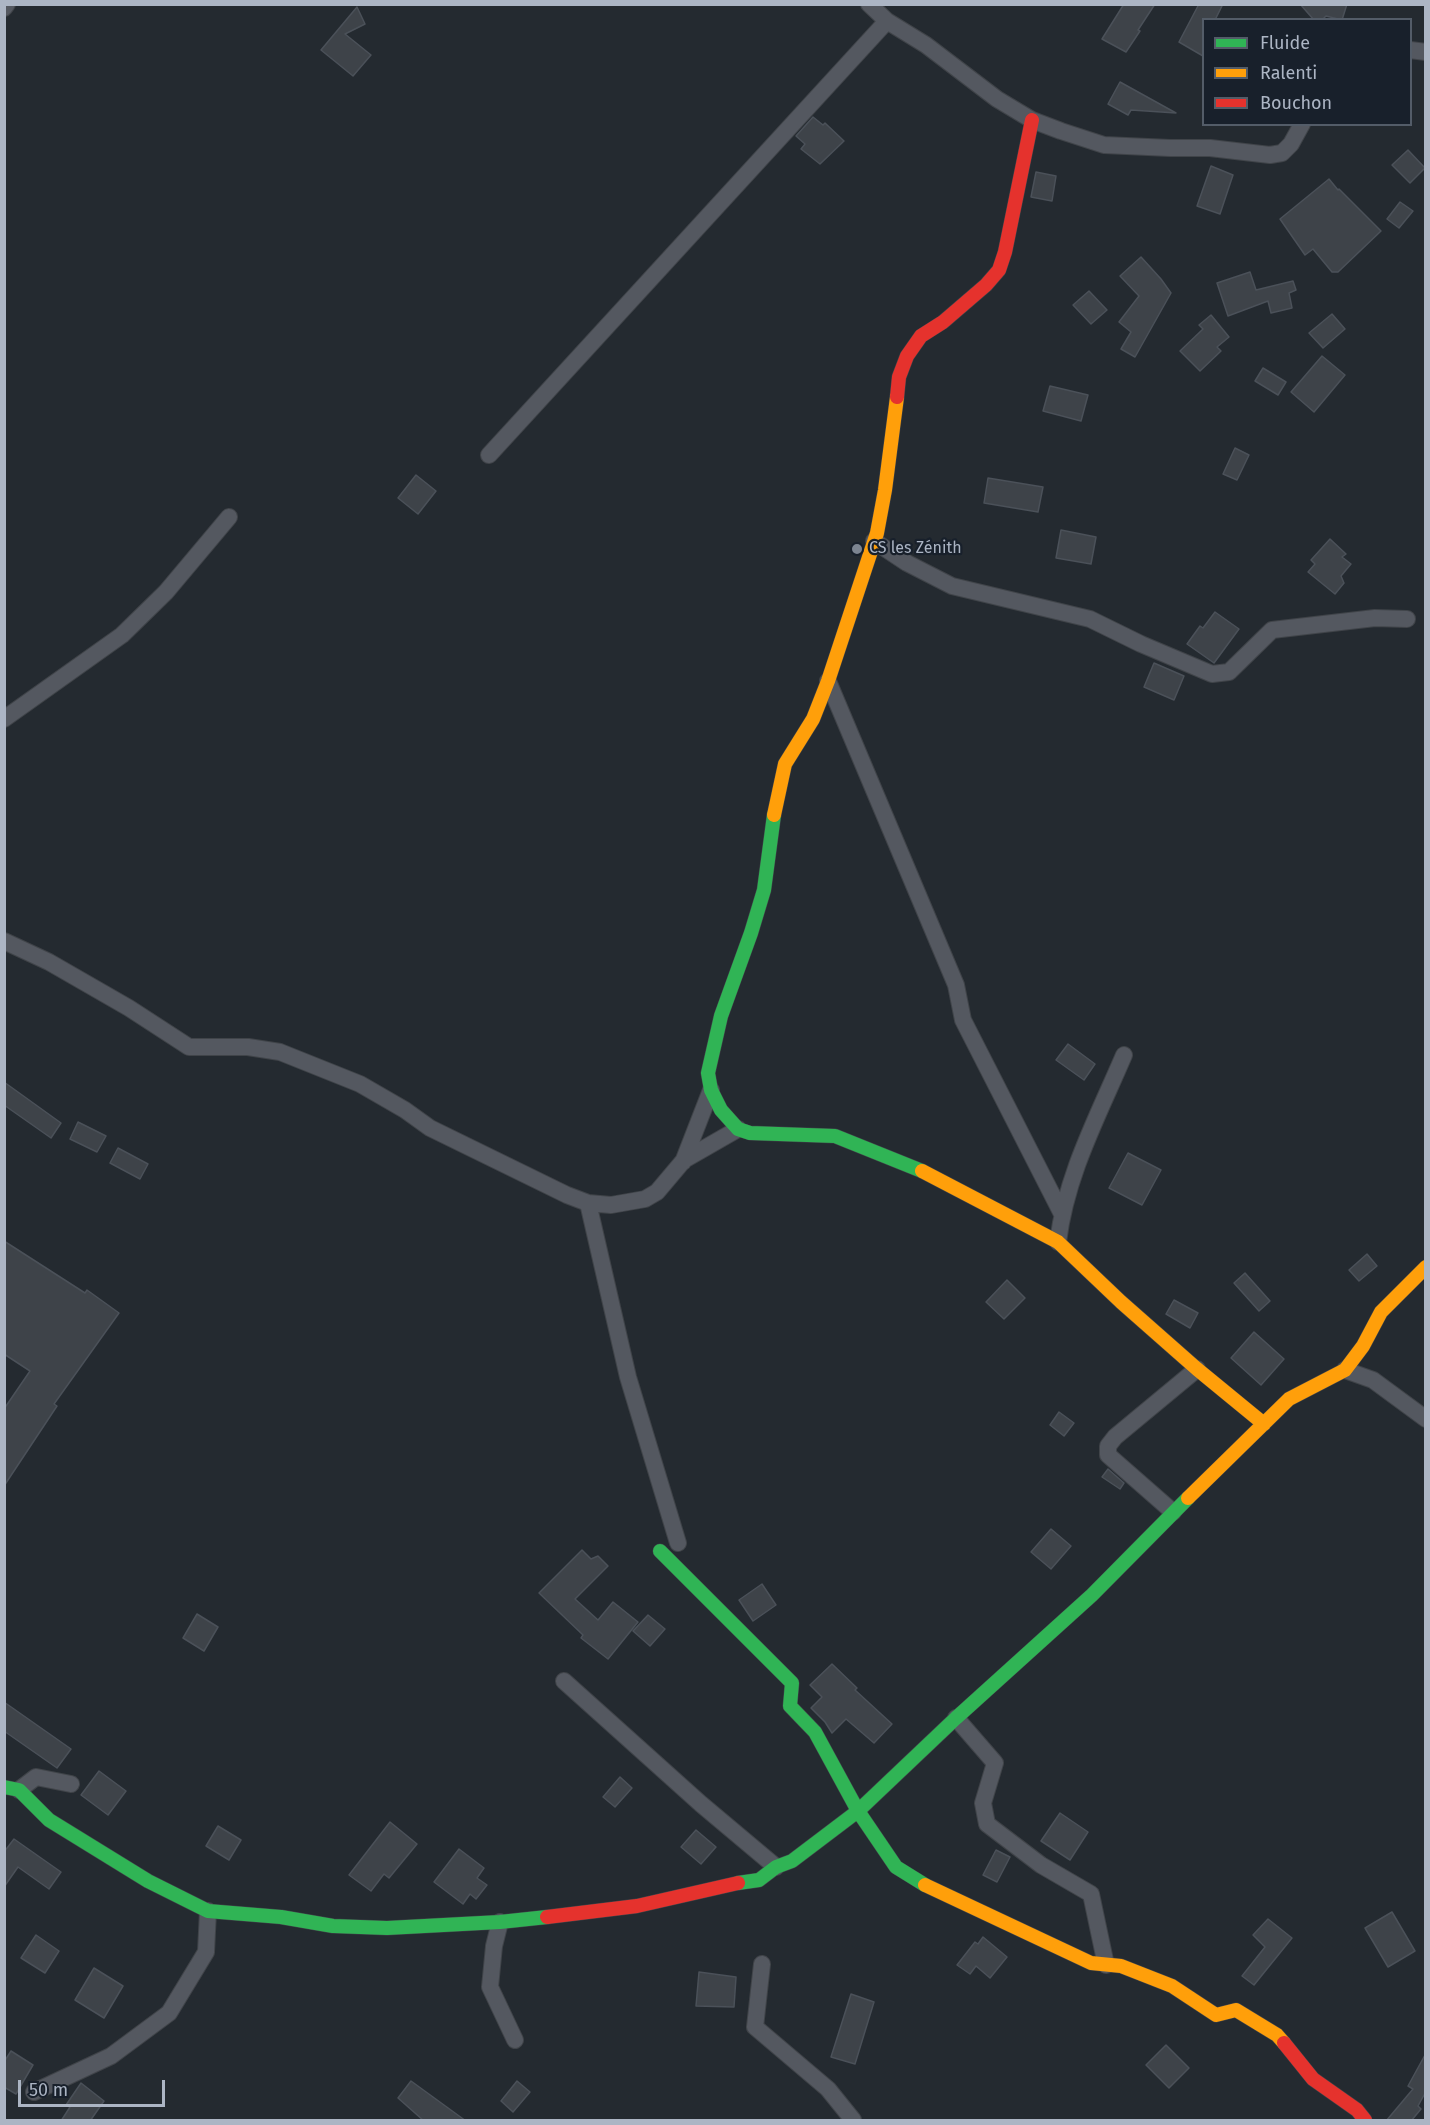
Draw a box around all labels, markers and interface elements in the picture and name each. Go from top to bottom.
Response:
legend [1202,18,1412,126]
text: Fluide [1260,32,1310,54]
text: Ralenti [1260,62,1317,84]
text: Bouchon [1260,92,1332,114]
place label: CS les Zénith [869,539,962,559]
marker: CS les Zénith [850,542,864,556]
scale bar [21,2068,168,2106]
text: 50 m [29,2079,68,2101]

